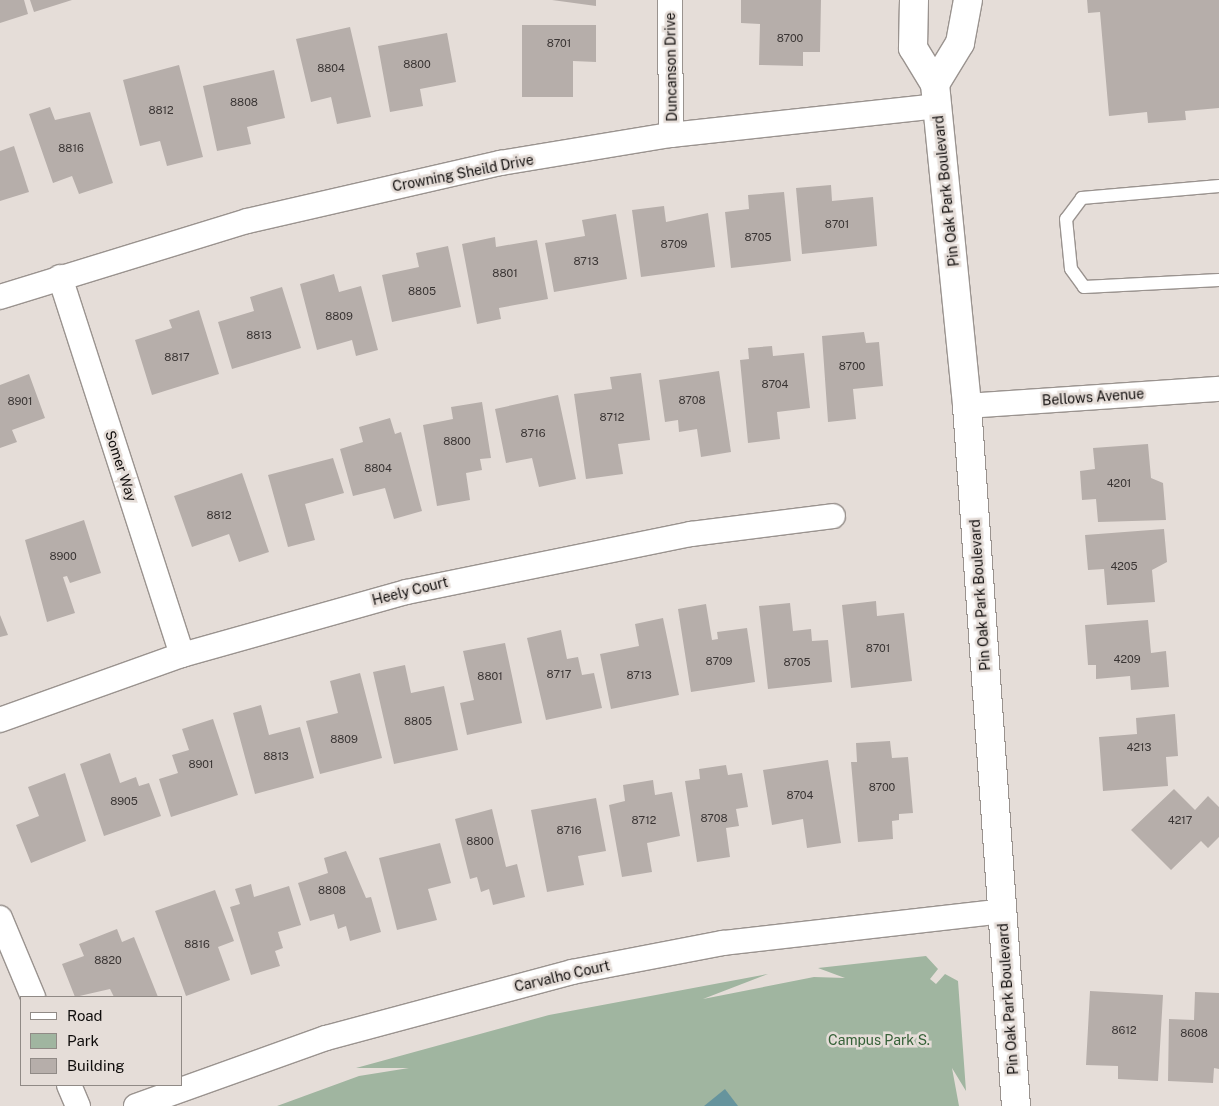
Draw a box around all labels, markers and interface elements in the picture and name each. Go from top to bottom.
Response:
street label: Duncanson Drive [662,12,680,122]
house number: 8700 [777,31,803,45]
house number: 8701 [547,36,571,50]
house number: 8800 [403,57,431,71]
house number: 8804 [317,61,345,75]
house number: 8808 [230,95,258,109]
house number: 8812 [148,103,174,117]
street label: Pin Oak Park Boulevard [930,115,962,267]
house number: 8816 [58,141,84,155]
street label: Crowning Sheild Drive [391,151,535,195]
house number: 8701 [825,217,849,231]
house number: 8705 [744,230,772,244]
house number: 8709 [661,237,687,251]
house number: 8713 [573,254,599,268]
house number: 8801 [492,266,518,280]
house number: 8805 [408,284,436,298]
house number: 8809 [325,309,353,323]
house number: 8813 [246,328,272,342]
house number: 8817 [164,350,190,364]
house number: 8700 [839,359,865,373]
house number: 8704 [762,377,788,391]
street label: Bellows Avenue [1041,385,1145,409]
house number: 8708 [678,393,706,407]
house number: 8901 [7,394,33,408]
house number: 8712 [600,410,624,424]
house number: 8716 [520,426,546,440]
street label: Somer Way [102,428,140,504]
house number: 8800 [443,434,471,448]
house number: 8804 [364,461,392,475]
house number: 4201 [1107,476,1131,490]
house number: 8812 [206,508,232,522]
street label: Pin Oak Park Boulevard [966,519,994,671]
house number: 8900 [49,549,77,563]
house number: 4205 [1110,559,1138,573]
street label: Heely Court [370,573,450,609]
house number: 8701 [866,641,890,655]
house number: 4209 [1114,652,1140,666]
house number: 8709 [706,654,732,668]
house number: 8705 [783,655,811,669]
house number: 8717 [547,667,571,681]
house number: 8713 [626,668,652,682]
house number: 8801 [477,669,503,683]
house number: 8805 [404,714,432,728]
house number: 8809 [330,732,358,746]
house number: 4213 [1127,740,1151,754]
house number: 8813 [263,749,289,763]
house number: 8901 [188,757,214,771]
house number: 8700 [869,780,895,794]
house number: 8704 [787,788,813,802]
house number: 8905 [110,794,138,808]
house number: 8708 [700,811,728,825]
house number: 8712 [632,813,656,827]
house number: 4217 [1168,813,1192,827]
house number: 8716 [556,823,582,837]
house number: 8800 [466,834,494,848]
house number: 8808 [318,883,346,897]
street label: Pin Oak Park Boulevard [994,923,1022,1075]
house number: 8816 [184,937,210,951]
house number: 8820 [94,953,122,967]
street label: Carvalho Court [513,957,611,995]
legend [20,996,182,1086]
text: Road [67,1007,103,1024]
house number: 8612 [1112,1023,1136,1037]
house number: 8608 [1180,1026,1208,1040]
text: Park [67,1032,99,1049]
park label: Campus Park S. [828,1032,930,1048]
text: Building [67,1057,125,1074]

